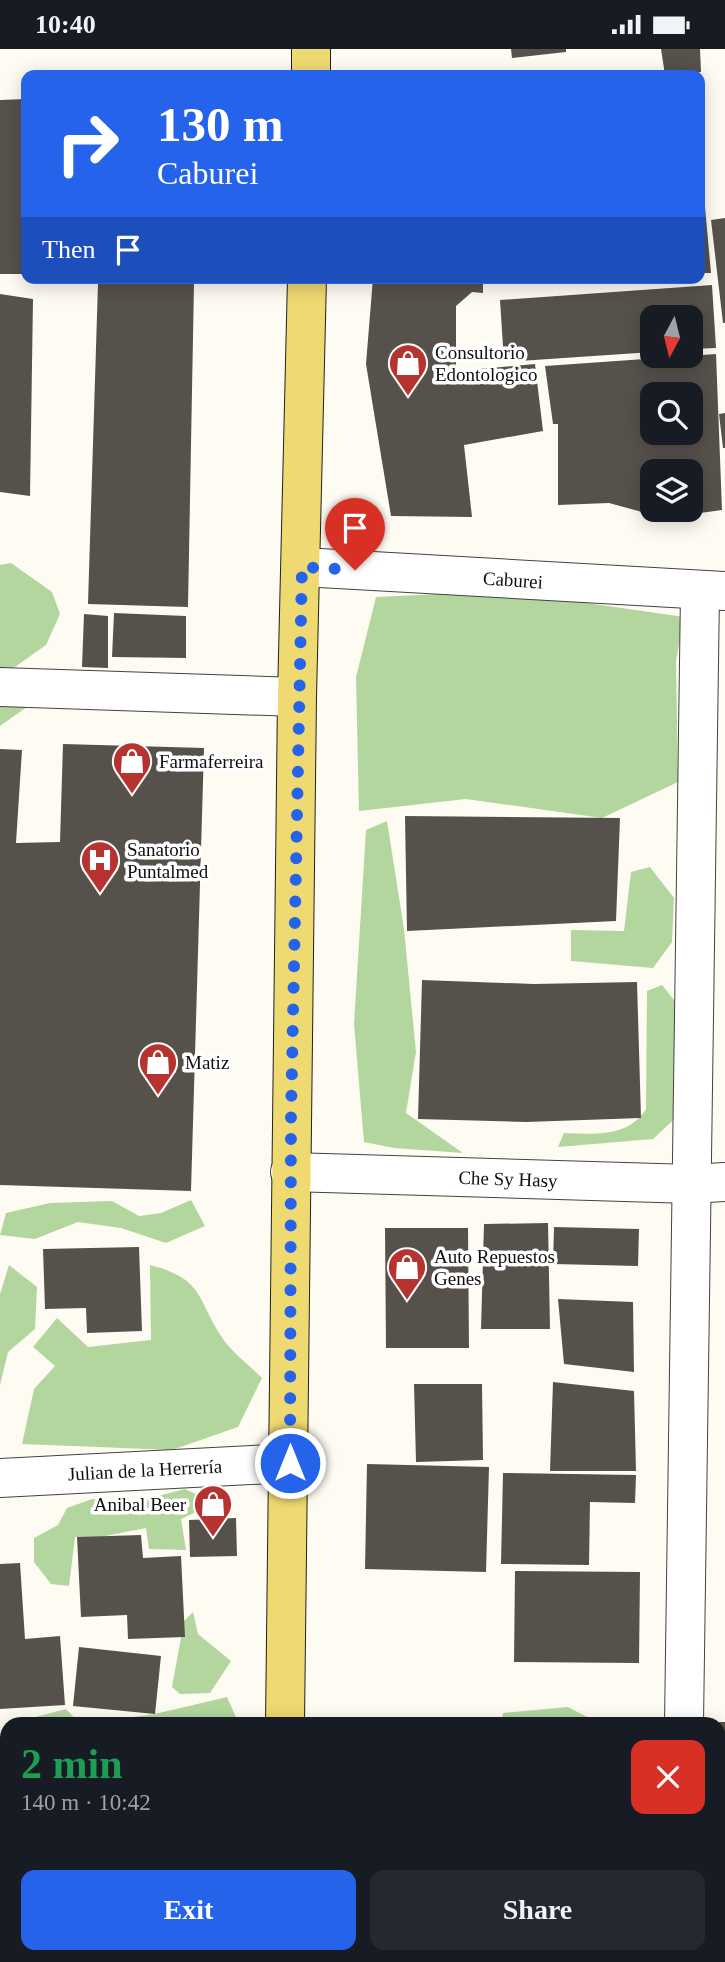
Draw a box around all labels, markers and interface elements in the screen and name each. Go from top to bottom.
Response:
text: 10:40 [35,10,96,39]
text: 130 m [157,97,284,152]
icon: right [42,98,133,189]
text: Caburei [157,155,258,191]
icon: arrive [109,231,147,269]
text: Then [42,235,95,264]
north arrow [640,305,704,367]
map controls [640,305,703,522]
shop icon: Consultorio Edontologico [387,342,429,397]
place label: Consultorio Edontologico [435,342,537,385]
button: search [640,382,703,445]
button: layers [640,459,703,522]
pin [325,498,385,570]
icon: arrive [336,509,374,547]
street label: Caburei [482,567,544,593]
shop icon: Farmaferreira [111,740,153,795]
place label: Farmaferreira [159,751,264,772]
hospital icon: Sanatorio Puntalmed [79,839,121,894]
place label: Sanatorio Puntalmed [127,839,209,882]
shop icon: Matiz [137,1041,179,1096]
place label: Matiz [185,1052,229,1073]
street label: Che Sy Hasy [458,1167,558,1191]
shop icon: Auto Repuestos Genes [386,1246,428,1301]
place label: Auto Repuestos Genes [434,1246,555,1289]
position arrow [253,1426,327,1500]
street label: Julian de la Herrería [67,1455,223,1485]
shop icon: Anibal Beer [192,1483,234,1538]
place label: Anibal Beer [94,1494,187,1515]
button: close [631,1740,705,1814]
text: 2 min [21,1741,123,1787]
text: 140 m · 10:42 [21,1790,151,1815]
button: Exit [21,1870,356,1950]
button: Share [370,1870,705,1950]

